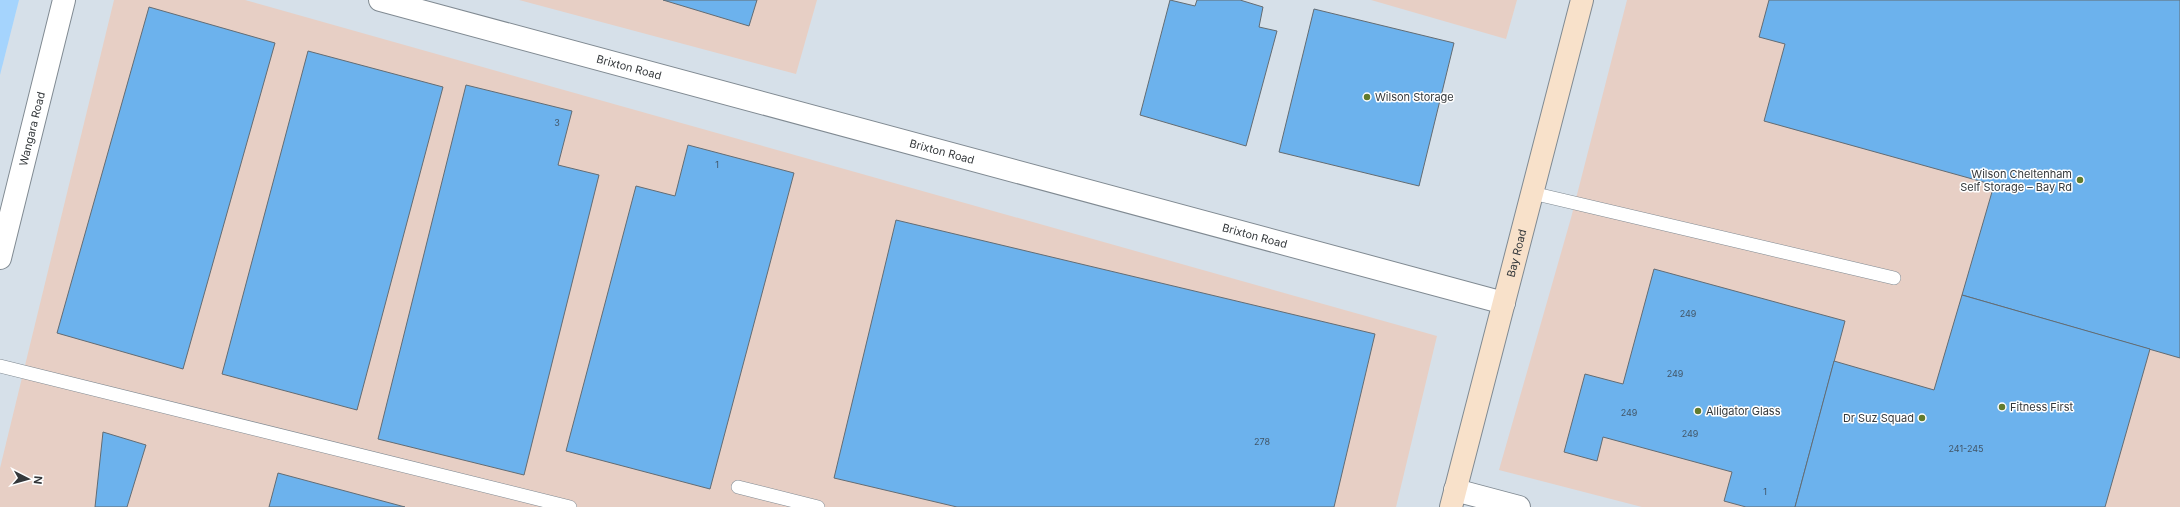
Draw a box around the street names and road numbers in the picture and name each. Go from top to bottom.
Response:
street label: Brixton Road [595,52,663,83]
street label: Wangara Road [16,90,48,167]
street label: Brixton Road [908,136,976,167]
street label: Brixton Road [1221,220,1289,251]
street label: Bay Road [1504,228,1529,279]

